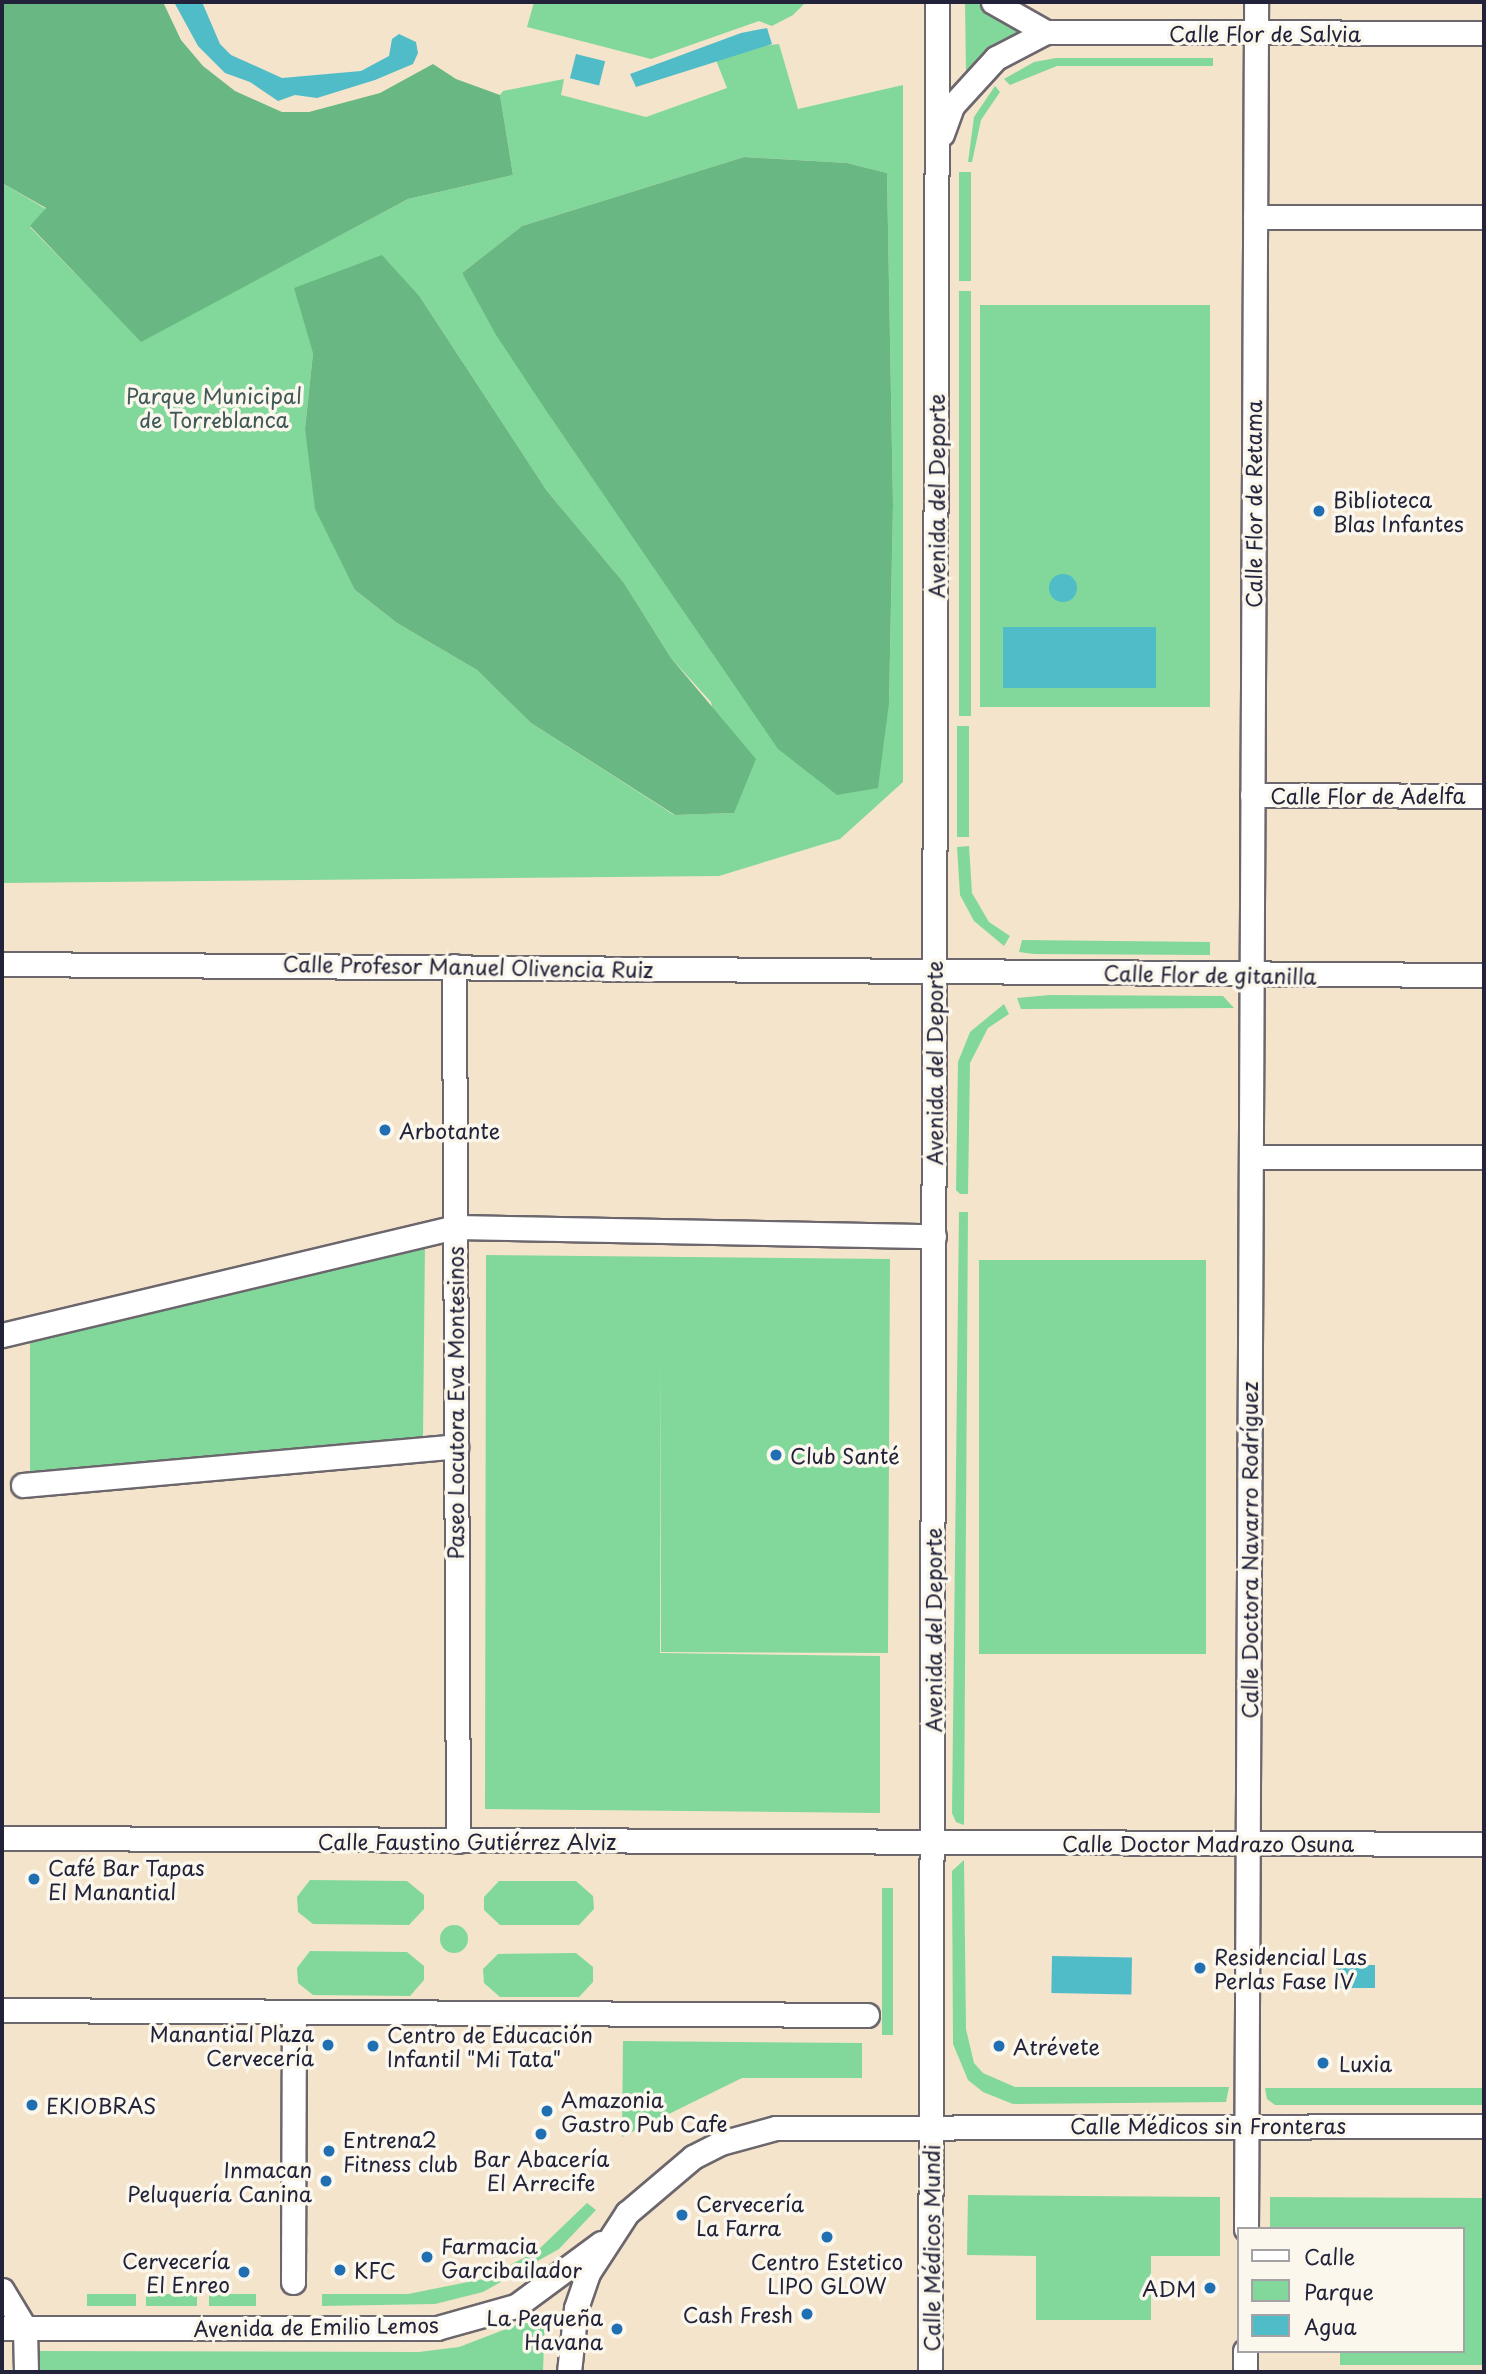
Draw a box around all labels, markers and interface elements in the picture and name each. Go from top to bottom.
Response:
street label: Calle Flor de Salvia [1167,20,1363,46]
park label: Parque Municipal de Torreblanca [125,382,303,432]
street label: Avenida del Deporte [923,393,949,599]
street label: Calle Flor de Retama [1240,399,1266,609]
place label: Biblioteca Blas Infantes [1333,486,1464,536]
marker: Biblioteca Blas Infantes [1311,503,1327,519]
street label: Calle Flor de Adelfa [1269,782,1467,808]
street label: Calle Profesor Manuel Olivencia Ruiz [282,950,654,982]
street label: Avenida del Deporte [921,960,947,1166]
street label: Calle Flor de gitanilla [1102,960,1318,988]
place label: Arbotante [399,1117,500,1143]
marker: Arbotante [377,1122,393,1138]
street label: Paseo Locutora Eva Montesinos [442,1246,468,1560]
street label: Calle Doctora Navarro Rodríguez [1236,1383,1262,1717]
place label: Club Santé [790,1442,899,1468]
marker: Club Santé [768,1447,784,1463]
street label: Avenida del Deporte [920,1527,946,1733]
street label: Calle Faustino Gutiérrez Alviz [317,1828,617,1854]
street label: Calle Doctor Madrazo Osuna [1061,1830,1355,1856]
place label: Café Bar Tapas El Manantial [48,1854,205,1904]
marker: Café Bar Tapas El Manantial [26,1871,42,1887]
place label: Residencial Las Perlas Fase IV [1214,1943,1367,1993]
marker: Residencial Las Perlas Fase IV [1192,1960,1208,1976]
place label: Manantial Plaza Cervecería [149,2020,314,2070]
place label: Centro de Educación Infantil "Mi Tata" [387,2021,594,2071]
place label: Atrévete [1013,2033,1100,2059]
marker: Manantial Plaza Cervecería [320,2037,336,2053]
marker: Centro de Educación Infantil "Mi Tata" [365,2038,381,2054]
marker: Atrévete [991,2038,1007,2054]
place label: Luxia [1339,2050,1392,2076]
marker: Luxia [1313,2053,1333,2073]
place label: Amazonia Gastro Pub Cafe [561,2086,729,2136]
place label: EKIOBRAS [46,2092,157,2118]
marker: EKIOBRAS [24,2097,40,2113]
marker: Amazonia Gastro Pub Cafe [539,2103,555,2119]
street label: Calle Médicos sin Fronteras [1069,2112,1347,2138]
place label: Entrena2 Fitness club [343,2126,458,2176]
marker: Bar Abacería El Arrecife [533,2126,549,2142]
marker: Entrena2 Fitness club [321,2143,337,2159]
street label: Calle Médicos Mundi [918,2144,944,2352]
place label: Bar Abacería El Arrecife [473,2145,609,2195]
place label: Inmacan Peluquería Canina [128,2156,312,2206]
marker: Inmacan Peluquería Canina [318,2173,334,2189]
place label: Cervecería La Farra [696,2190,804,2240]
marker: Cervecería La Farra [674,2207,690,2223]
legend [1238,2227,1465,2353]
marker: Centro Estetico LIPO GLOW [819,2229,835,2245]
place label: Farmacia Garcibailador [441,2232,582,2282]
text: Calle [1304,2240,1355,2272]
place label: Cervecería El Enreo [122,2247,230,2297]
place label: Centro Estetico LIPO GLOW [750,2248,904,2298]
marker: Farmacia Garcibailador [419,2249,435,2265]
place label: KFC [354,2257,396,2283]
marker: KFC [332,2262,348,2278]
marker: Cervecería El Enreo [236,2264,252,2280]
place label: ADM [1142,2275,1196,2301]
text: Parque [1304,2275,1374,2307]
marker: ADM [1202,2280,1218,2296]
place label: Cash Fresh [683,2301,793,2327]
place label: La Pequeña Havana [487,2304,603,2354]
marker: Cash Fresh [799,2306,815,2322]
text: Agua [1304,2310,1357,2342]
street label: Avenida de Emilio Lemos [192,2311,440,2341]
marker: La Pequeña Havana [609,2321,625,2337]

